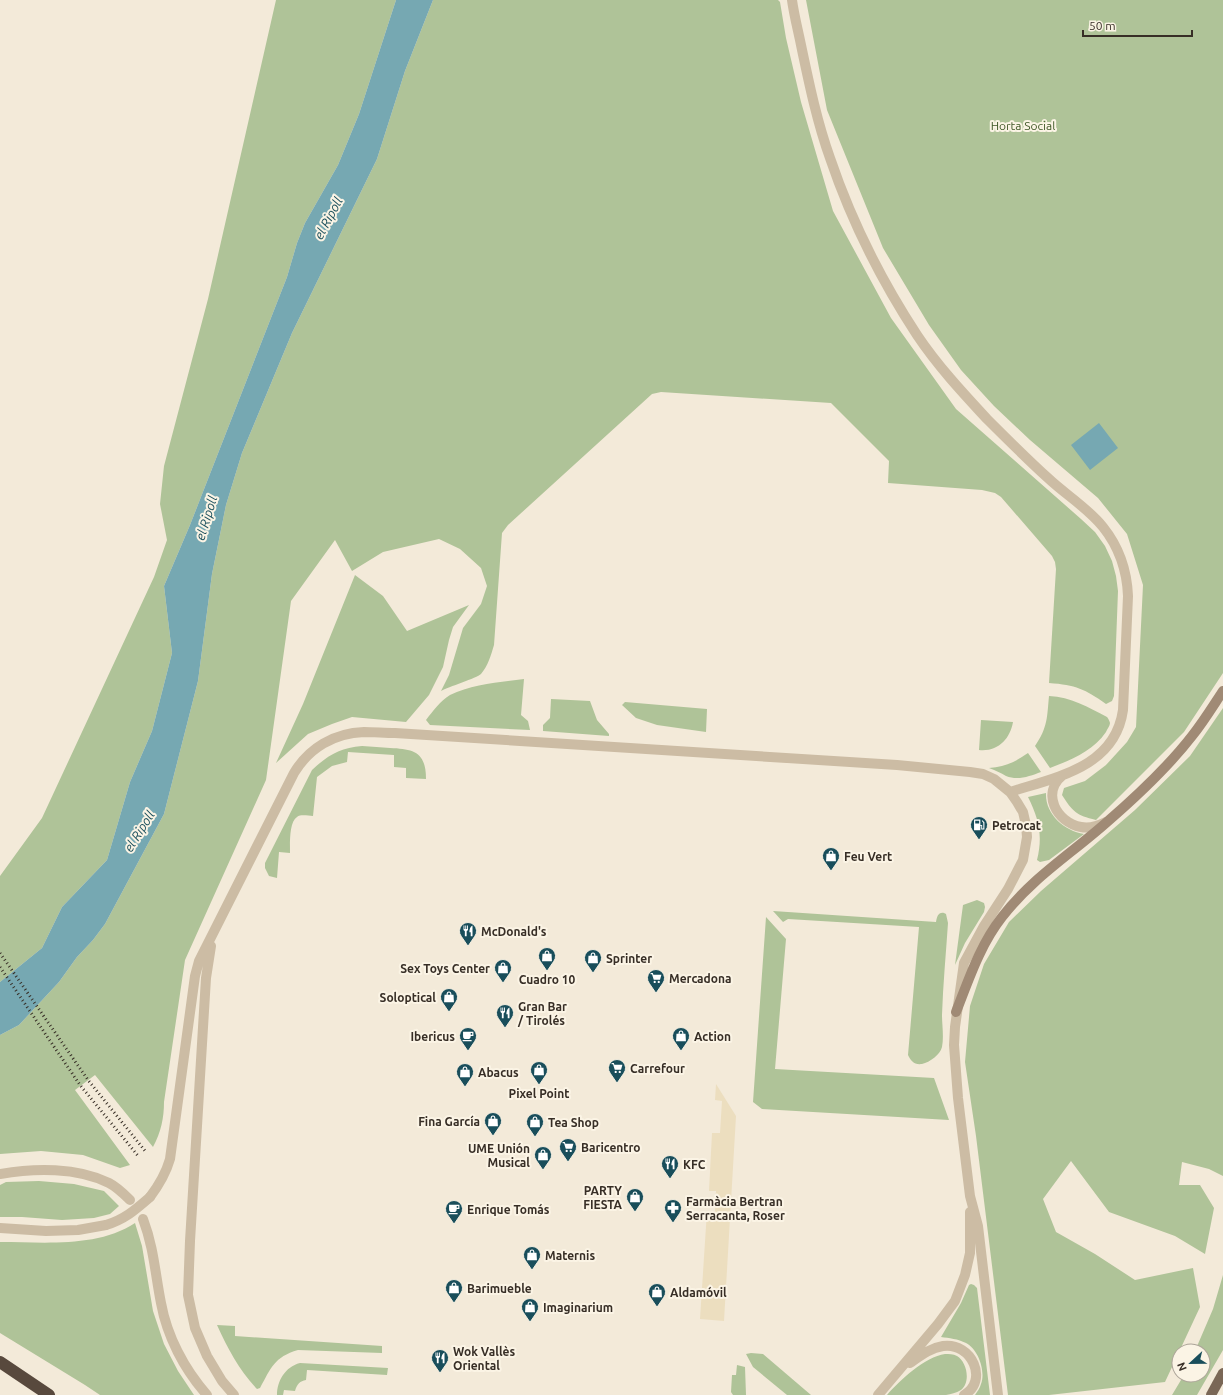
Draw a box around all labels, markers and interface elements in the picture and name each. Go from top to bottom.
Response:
scale bar [1083,12,1192,38]
text: 50 m [1089,19,1116,32]
park label: Horta Social [991,119,1055,132]
water label: el Ripoll [311,194,345,241]
water label: el Ripoll [193,494,219,542]
water label: el Ripoll [121,808,157,854]
fuel station icon: Petrocat [969,815,989,840]
place label: Petrocat [992,819,1041,832]
shop icon: Feu Vert [821,846,841,871]
place label: Feu Vert [844,850,892,863]
restaurant icon: McDonald's [458,921,478,946]
place label: McDonald's [481,925,547,938]
shop icon: Cuadro 10 [537,946,557,971]
shop icon: Sprinter [583,948,603,973]
place label: Sprinter [606,952,652,965]
shop icon: Sex Toys Center [493,958,513,983]
place label: Sex Toys Center [400,962,490,975]
supermarket icon: Mercadona [646,968,666,993]
place label: Mercadona [669,972,732,985]
place label: Cuadro 10 [519,973,576,986]
shop icon: Soloptical [439,987,459,1012]
place label: Soloptical [380,991,436,1004]
place label: Gran Bar / Tirolés [517,1000,567,1027]
restaurant icon: Gran Bar / Tirolés [495,1003,515,1028]
cafe icon: Ibericus [458,1026,478,1051]
shop icon: Action [671,1026,691,1051]
place label: Ibericus [410,1030,455,1043]
place label: Action [694,1030,731,1043]
supermarket icon: Carrefour [607,1058,627,1083]
shop icon: Pixel Point [529,1060,549,1085]
shop icon: Abacus [455,1062,475,1087]
place label: Carrefour [630,1062,685,1075]
place label: Abacus [478,1066,519,1079]
place label: Pixel Point [509,1087,569,1100]
shop icon: Fina García [483,1111,503,1136]
shop icon: Tea Shop [525,1112,545,1137]
place label: Fina García [418,1115,480,1128]
place label: Tea Shop [548,1116,599,1129]
supermarket icon: Baricentro [558,1137,578,1162]
place label: Baricentro [581,1141,641,1154]
place label: UME Unión Musical [468,1142,530,1169]
shop icon: UME Unión Musical [533,1145,553,1170]
restaurant icon: KFC [660,1154,680,1179]
place label: KFC [683,1158,706,1171]
place label: PARTY FIESTA [583,1184,623,1211]
shop icon: PARTY FIESTA [625,1187,645,1212]
place label: Farmàcia Bertran Serracanta, Roser [686,1195,785,1222]
pharmacy icon: Farmàcia Bertran Serracanta, Roser [663,1198,683,1223]
cafe icon: Enrique Tomás [444,1199,464,1224]
place label: Enrique Tomás [467,1203,550,1216]
shop icon: Maternis [522,1245,542,1270]
place label: Maternis [545,1249,595,1262]
shop icon: Barimueble [444,1278,464,1303]
place label: Barimueble [467,1282,532,1295]
shop icon: Aldamóvil [647,1282,667,1307]
place label: Aldamóvil [670,1286,727,1299]
shop icon: Imaginarium [520,1297,540,1322]
place label: Imaginarium [543,1301,613,1314]
north arrow [1171,1343,1211,1383]
place label: Wok Vallès Oriental [453,1345,515,1372]
restaurant icon: Wok Vallès Oriental [430,1348,450,1373]
text: N [1175,1361,1189,1373]

